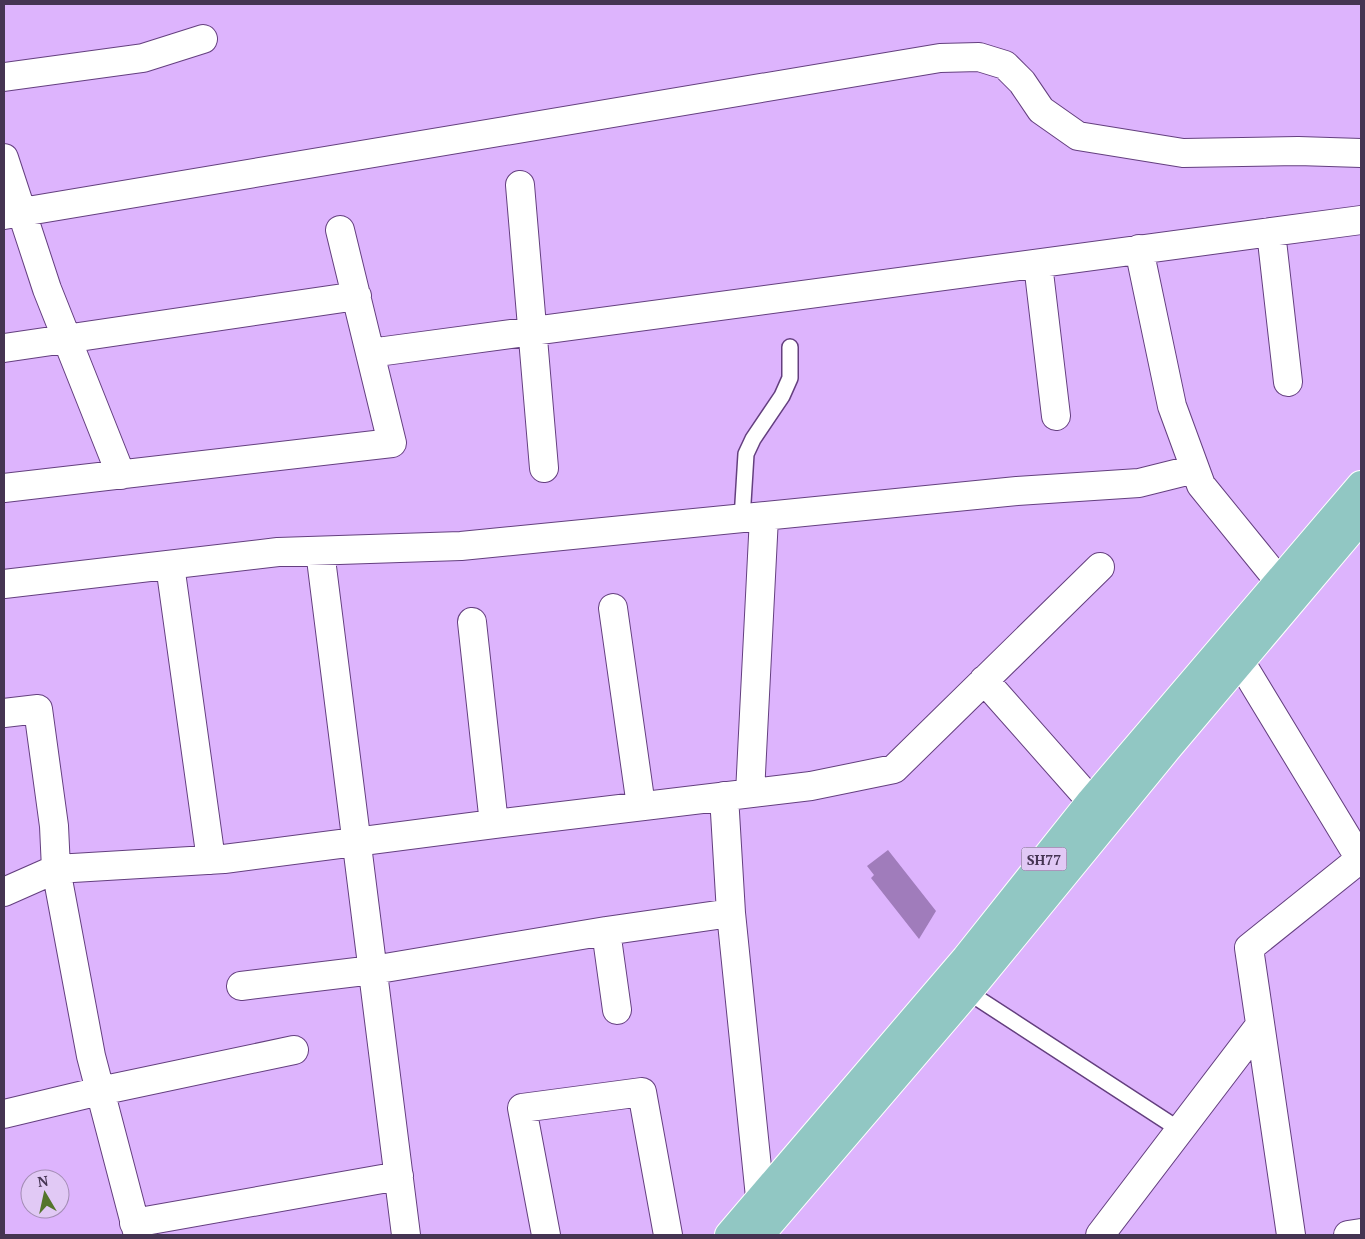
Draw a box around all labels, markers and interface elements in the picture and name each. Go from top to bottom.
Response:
road number: SH77 [1022,848,1066,871]
north arrow [20,1169,70,1219]
text: N [36,1170,50,1191]

